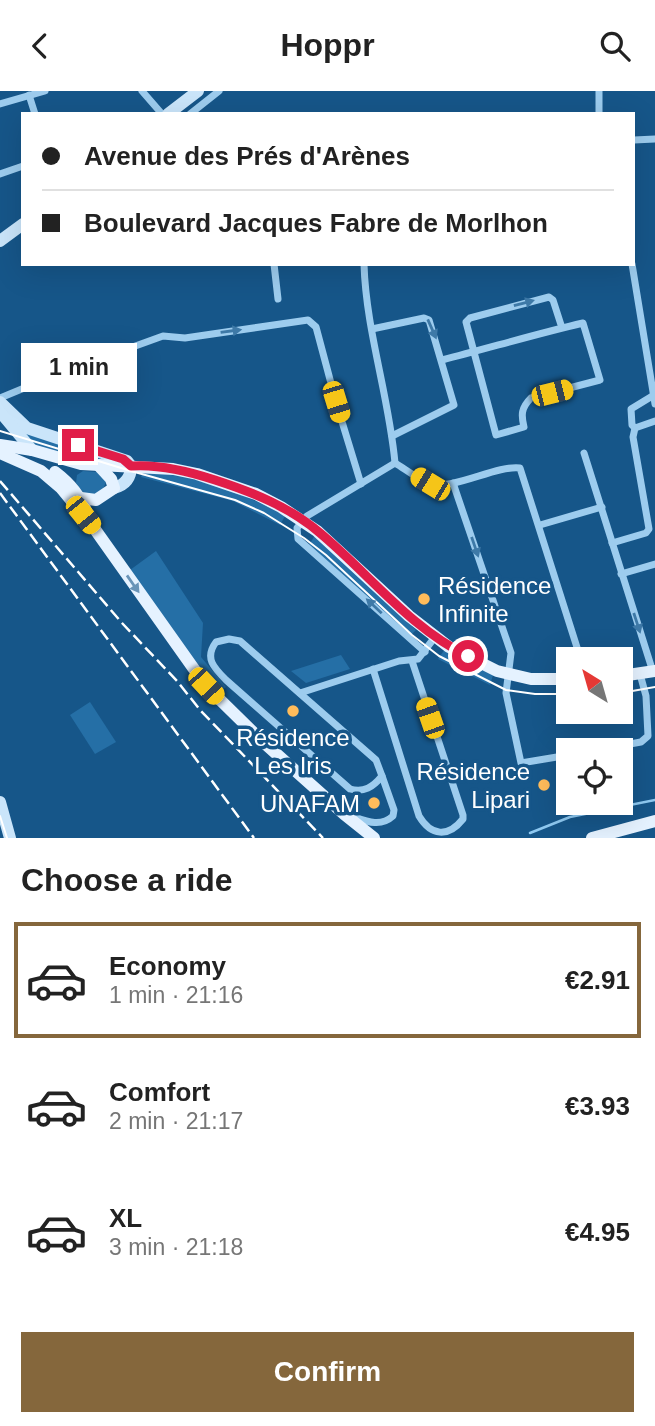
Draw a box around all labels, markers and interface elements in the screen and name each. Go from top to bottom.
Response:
icon: back [21,27,59,65]
text: Hoppr [280,27,375,63]
icon: search [596,27,634,65]
text: Avenue des Prés d'Arènes [84,141,410,171]
text: Boulevard Jacques Fabre de Morlhon [84,208,548,238]
one-way arrow [514,298,535,308]
one-way arrow [426,319,437,340]
one-way arrow [220,325,242,336]
callout: 1 min [20,343,136,393]
text: 1 min [49,354,109,380]
car [530,378,575,408]
car [320,379,353,425]
route end [62,429,94,461]
car [407,464,454,504]
car [62,492,105,538]
one-way arrow [470,537,481,558]
place label: Résidence Infinite [438,572,551,627]
one-way arrow [126,575,140,593]
marker: Résidence Infinite [416,591,432,607]
one-way arrow [366,599,383,615]
one-way arrow [633,613,643,634]
route start [452,640,484,672]
north arrow [556,647,634,725]
map controls [556,647,633,815]
car [184,663,229,709]
car [414,695,447,741]
marker: Résidence Les Iris [285,703,301,719]
place label: Résidence Les Iris [236,724,350,779]
button: locate [556,738,633,815]
place label: Résidence Lipari [417,758,530,813]
marker: Résidence Lipari [536,777,552,793]
place label: UNAFAM [260,790,360,817]
marker: UNAFAM [366,795,382,811]
text: Choose a ride [21,862,233,898]
icon: car [25,949,88,1012]
text: Economy [109,951,226,981]
text: €2.91 [565,965,630,995]
text: 1 min · 21:16 [109,982,243,1008]
icon: car [25,1075,88,1138]
text: Comfort [109,1077,210,1107]
text: €3.93 [565,1091,630,1121]
text: 2 min · 21:17 [109,1108,243,1134]
icon: car [25,1201,88,1264]
text: XL [109,1203,142,1233]
text: €4.95 [565,1217,630,1247]
text: 3 min · 21:18 [109,1234,243,1260]
button: Confirm [21,1332,634,1412]

